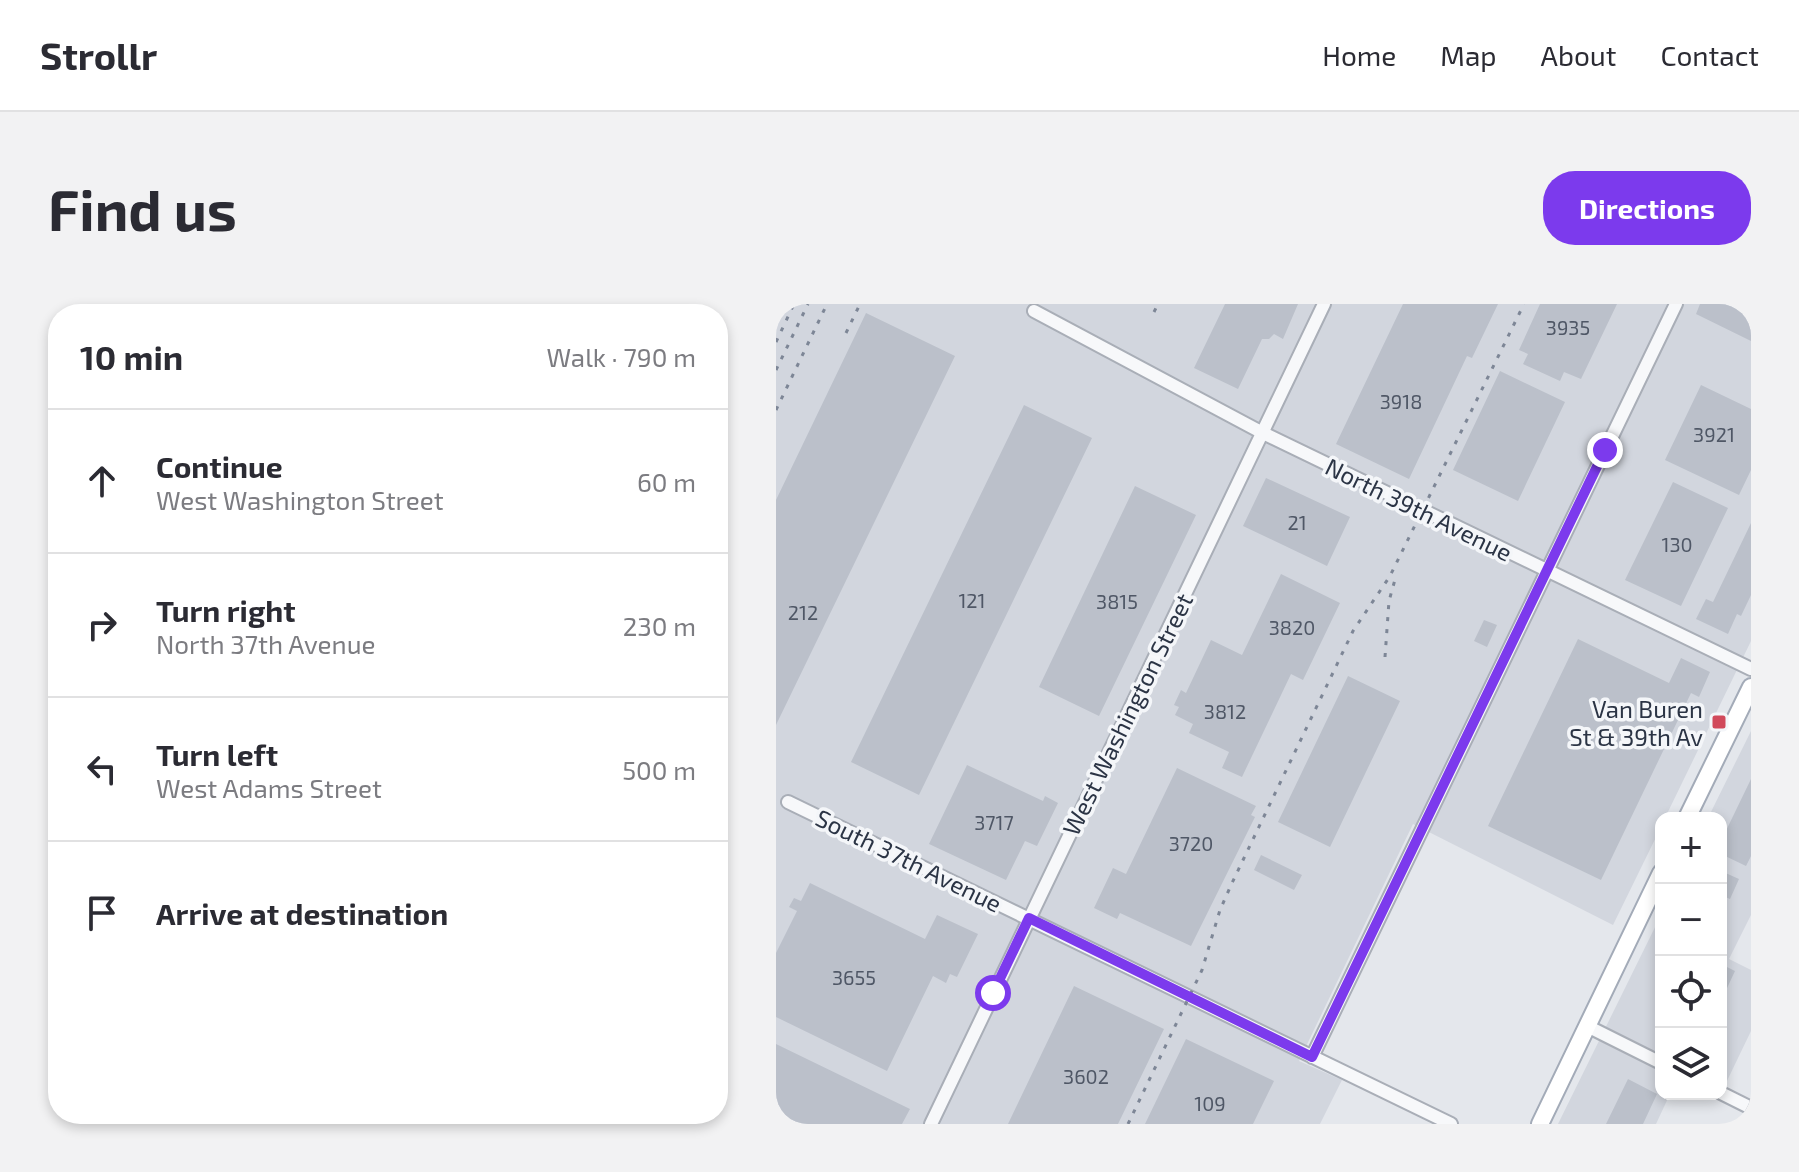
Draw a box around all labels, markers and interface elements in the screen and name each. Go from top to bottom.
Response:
text: Strollr [40,32,157,78]
text: Home [1322,38,1396,72]
text: Map [1440,38,1497,72]
text: About [1541,38,1616,72]
text: Contact [1660,38,1759,72]
button: Directions [1543,171,1751,245]
text: Find us [48,175,237,242]
house number: 3935 [1546,315,1590,339]
text: 10 min [80,336,183,377]
text: Walk · 790 m [547,341,696,372]
house number: 3918 [1380,389,1422,413]
house number: 3921 [1693,422,1735,446]
route end [1587,432,1623,468]
text: Continue [156,448,283,484]
street label: North 39th Avenue [1321,451,1517,567]
icon: ahead [80,459,124,503]
text: 60 m [637,466,696,497]
text: West Washington Street [156,484,444,515]
house number: 21 [1287,510,1307,534]
house number: 130 [1661,532,1693,556]
house number: 121 [958,588,986,612]
street label: West Washington Street [1056,588,1198,840]
house number: 3815 [1096,589,1138,613]
text: Turn right [156,592,296,628]
house number: 212 [788,600,818,624]
icon: right [80,603,124,647]
text: 230 m [623,610,696,641]
house number: 3820 [1269,615,1315,639]
text: North 37th Avenue [156,628,375,659]
place label: Van Buren St & 39th Av [1569,694,1703,751]
house number: 3812 [1204,699,1246,723]
marker: Van Buren St & 39th Av [1710,713,1728,731]
text: Turn left [156,736,278,772]
icon: left [80,747,124,791]
text: 500 m [622,754,696,785]
text: West Adams Street [156,772,382,803]
street label: South 37th Avenue [811,802,1007,918]
house number: 3717 [974,810,1014,834]
map controls [1655,812,1727,1100]
button: + [1655,812,1727,884]
house number: 3720 [1169,831,1213,855]
button: − [1655,884,1727,956]
icon: arrive [80,891,124,935]
text: Arrive at destination [156,895,448,931]
button: locate [1655,956,1727,1028]
house number: 3655 [832,965,876,989]
route start [975,975,1011,1011]
button: layers [1655,1028,1727,1100]
house number: 3602 [1063,1064,1109,1088]
house number: 109 [1194,1091,1226,1115]

